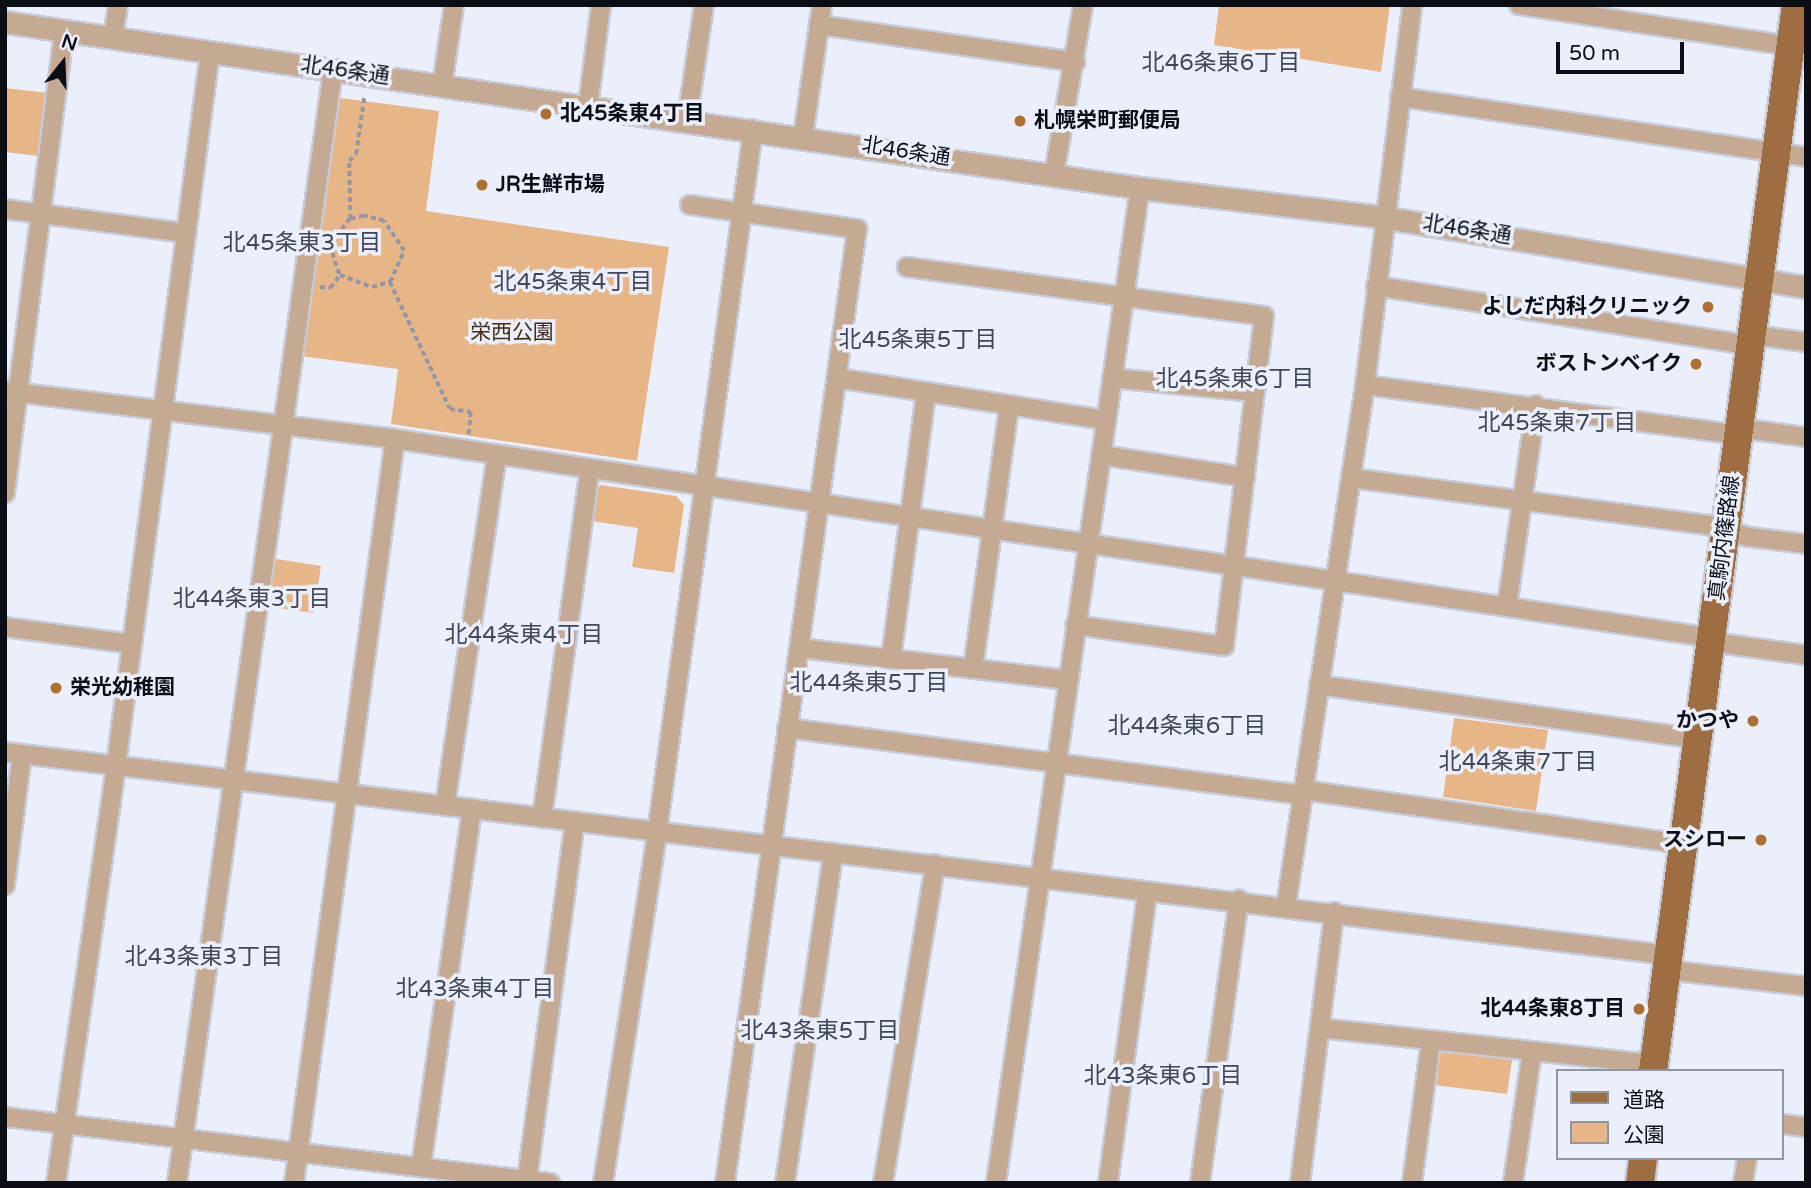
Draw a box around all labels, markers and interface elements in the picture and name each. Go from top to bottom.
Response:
north arrow [28,28,98,98]
scale bar [1559,28,1687,72]
text: N [59,30,80,56]
text: 50 m [1569,41,1620,66]
district label: 北46条東6丁目 [1142,49,1300,77]
street label: 北46条通 [299,52,391,90]
place label: 北45条東4丁目 [560,101,705,127]
marker: 北45条東4丁目 [538,106,554,122]
place label: 札幌栄町郵便局 [1034,108,1181,134]
marker: 札幌栄町郵便局 [1012,113,1028,129]
street label: 北46条通 [860,133,952,171]
place label: JR生鮮市場 [496,172,605,198]
marker: JR生鮮市場 [474,177,490,193]
street label: 北46条通 [1421,211,1513,249]
district label: 北45条東3丁目 [223,229,381,257]
district label: 北45条東4丁目 [494,268,652,296]
place label: よしだ内科クリニック [1482,294,1692,320]
marker: よしだ内科クリニック [1698,297,1718,317]
park label: 栄西公園 [470,320,554,346]
district label: 北45条東5丁目 [839,326,997,354]
place label: ボストンベイク [1535,351,1682,377]
marker: ボストンベイク [1688,356,1704,372]
district label: 北45条東6丁目 [1156,365,1314,393]
district label: 北45条東7丁目 [1478,409,1636,437]
street label: 真駒内篠路線 [1705,474,1745,602]
district label: 北44条東3丁目 [173,585,331,613]
district label: 北44条東4丁目 [445,621,603,649]
district label: 北44条東5丁目 [790,669,948,697]
place label: 栄光幼稚園 [70,675,175,701]
marker: 栄光幼稚園 [48,680,64,696]
place label: かつや [1676,708,1739,734]
district label: 北44条東6丁目 [1108,712,1266,740]
marker: かつや [1745,713,1761,729]
district label: 北44条東7丁目 [1439,748,1597,776]
place label: スシロー [1663,827,1747,853]
marker: スシロー [1753,832,1769,848]
district label: 北43条東3丁目 [125,943,283,971]
district label: 北43条東4丁目 [396,975,554,1003]
place label: 北44条東8丁目 [1480,996,1625,1022]
marker: 北44条東8丁目 [1631,1001,1647,1017]
district label: 北43条東5丁目 [741,1017,899,1045]
district label: 北43条東6丁目 [1084,1062,1242,1090]
legend [1556,1069,1783,1160]
text: 道路 [1623,1088,1665,1113]
text: 公園 [1623,1123,1665,1148]

